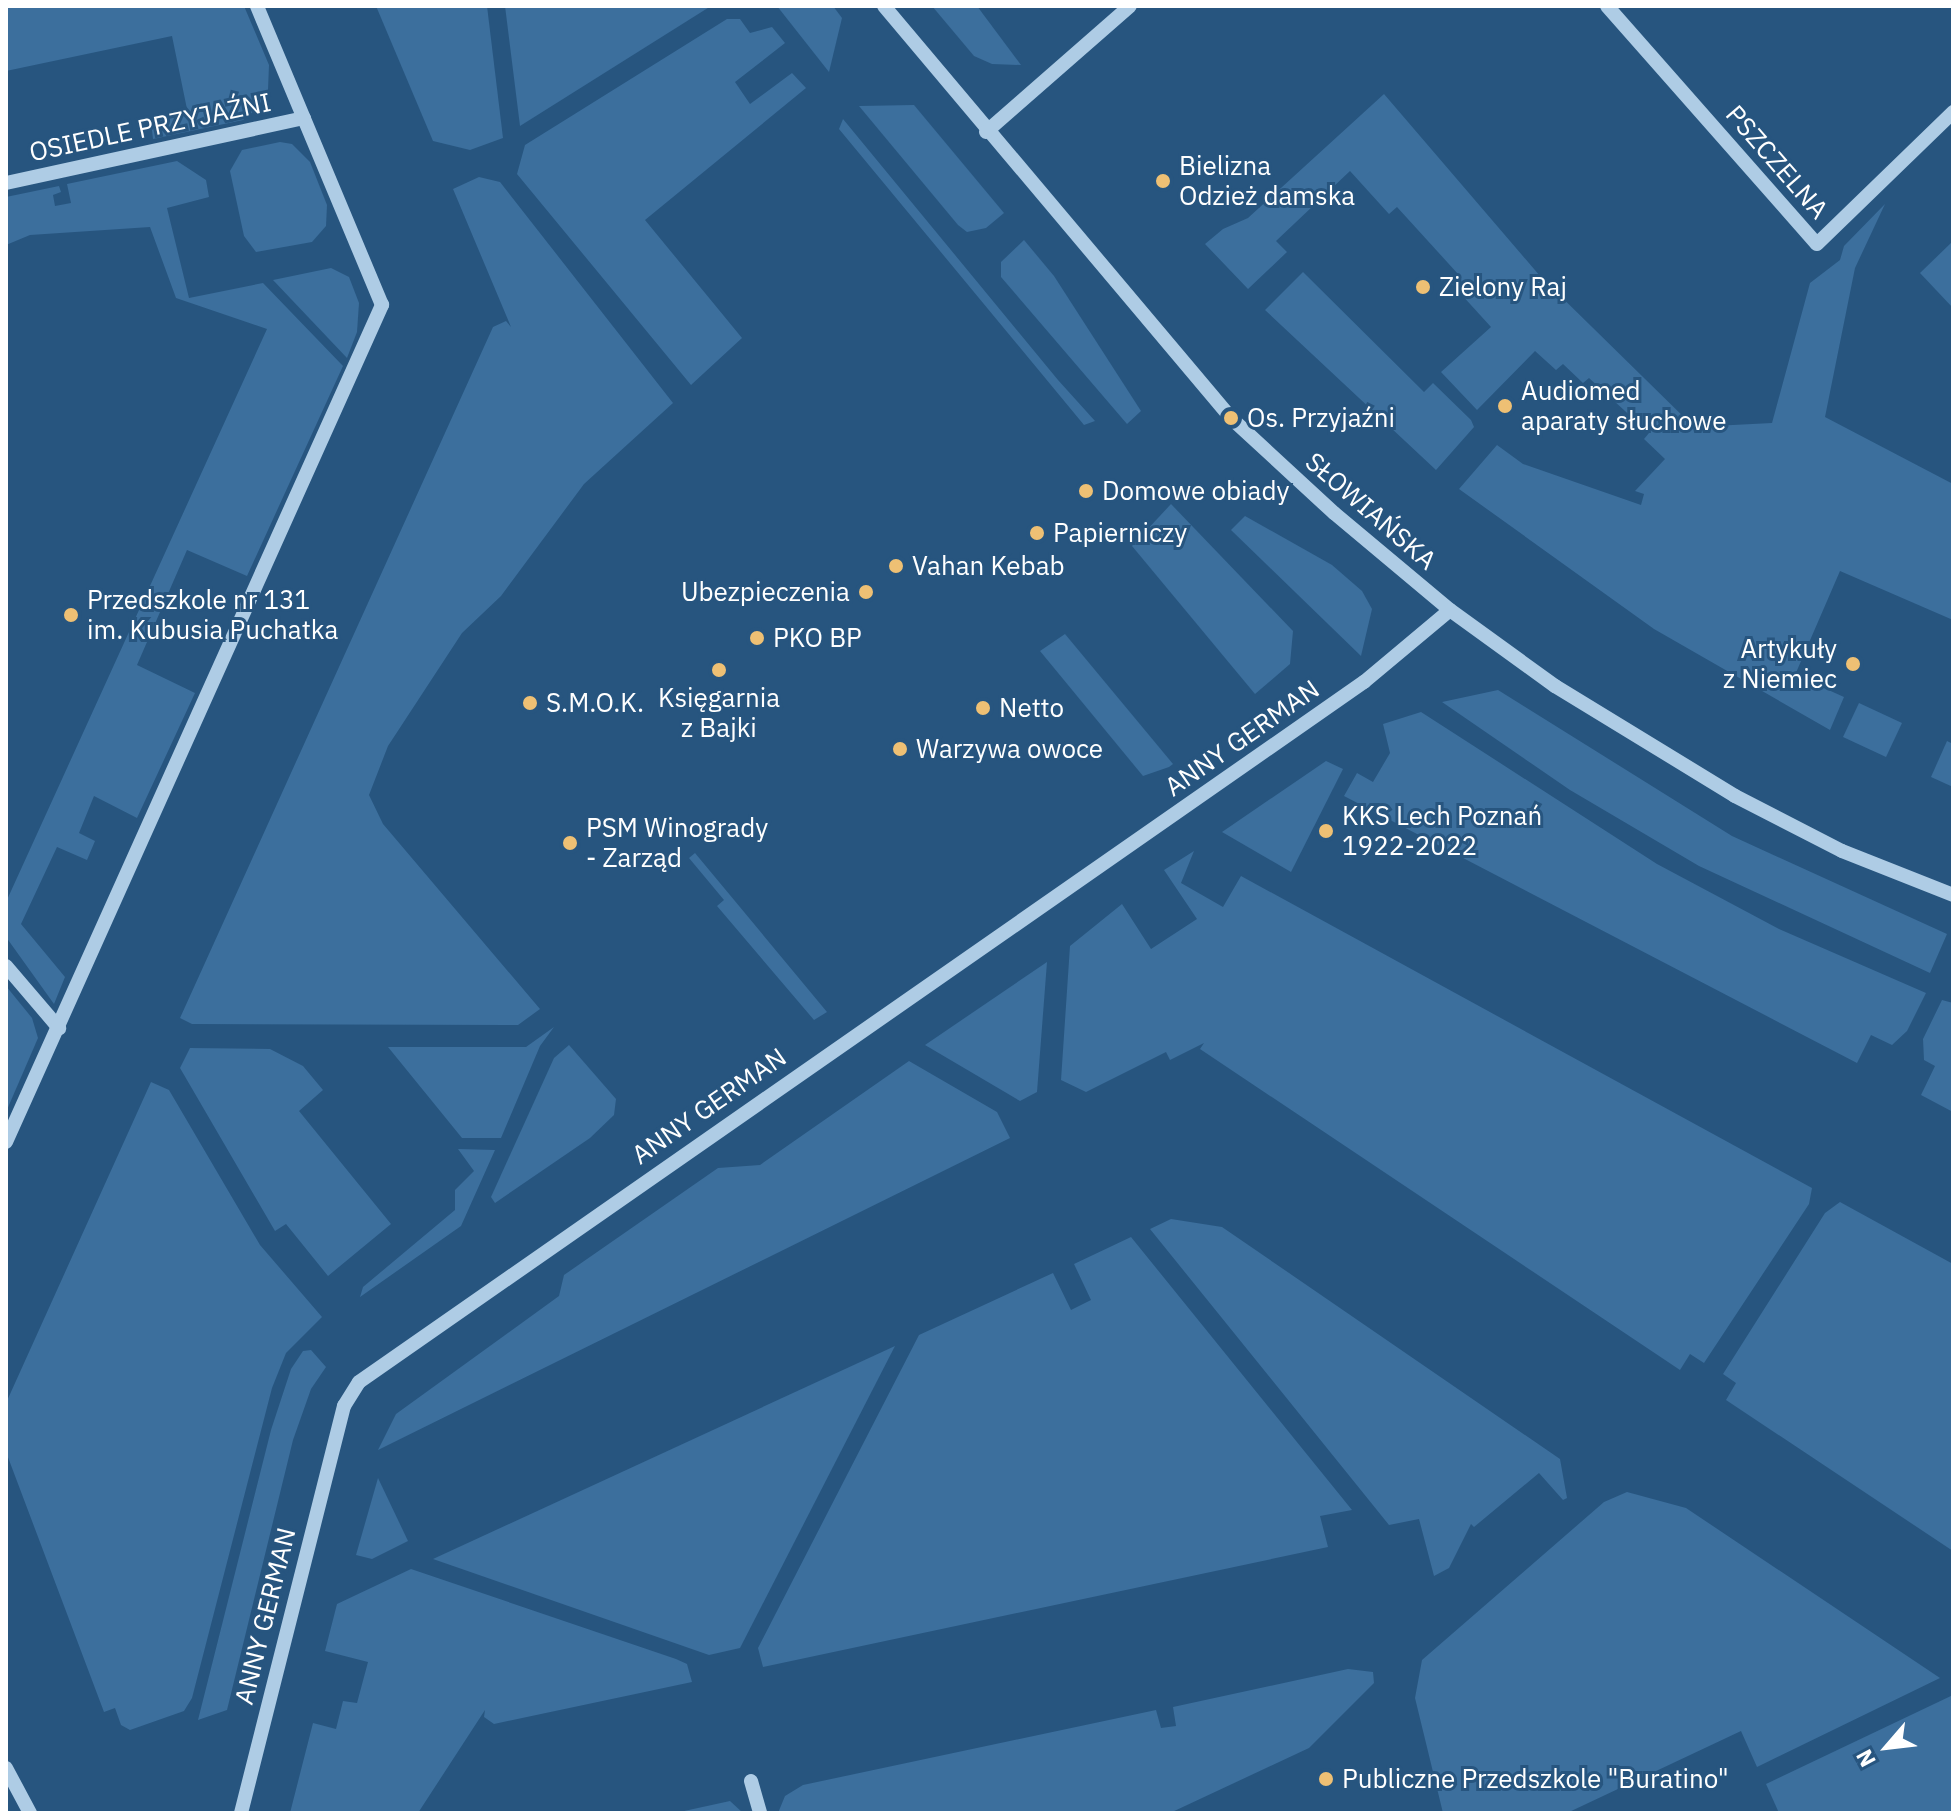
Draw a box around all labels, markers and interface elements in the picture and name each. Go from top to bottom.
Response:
street label: OSIEDLE PRZYJAŹNI [26,86,274,168]
street label: PSZCZELNA [1719,99,1835,225]
place label: Bielizna Odzież damska [1179,150,1355,212]
marker: Bielizna Odzież damska [1154,172,1172,190]
place label: Zielony Raj [1439,271,1567,303]
marker: Zielony Raj [1414,278,1432,296]
place label: Audiomed aparaty słuchowe [1521,375,1726,436]
marker: Audiomed aparaty słuchowe [1496,397,1514,415]
place label: Os. Przyjaźni [1247,402,1395,434]
marker: Os. Przyjaźni [1222,409,1240,427]
street label: SŁOWIAŃSKA [1299,446,1443,576]
place label: Domowe obiady [1102,475,1289,507]
marker: Domowe obiady [1077,482,1095,500]
place label: Papierniczy [1053,517,1187,549]
marker: Papierniczy [1028,524,1046,542]
place label: Vahan Kebab [912,550,1065,582]
marker: Vahan Kebab [887,557,905,575]
place label: Ubezpieczenia [681,576,850,608]
marker: Ubezpieczenia [857,583,875,601]
place label: Przedszkole nr 131 im. Kubusia Puchatka [87,584,338,646]
marker: Przedszkole nr 131 im. Kubusia Puchatka [62,606,80,624]
place label: PKO BP [773,622,862,654]
marker: PKO BP [748,629,766,647]
place label: Artykuły z Niemiec [1723,633,1837,694]
marker: Artykuły z Niemiec [1844,655,1862,673]
marker: Księgarnia z Bajki [710,661,728,679]
street label: ANNY GERMAN [1159,673,1325,803]
place label: Księgarnia z Bajki [658,682,780,744]
place label: S.M.O.K. [546,687,644,719]
place label: Netto [999,692,1064,724]
marker: S.M.O.K. [521,694,539,712]
marker: Netto [974,699,992,717]
place label: Warzywa owoce [916,733,1103,765]
marker: Warzywa owoce [891,740,909,758]
place label: KKS Lech Poznań 1922-2022 [1342,800,1542,862]
place label: PSM Winogrady - Zarząd [586,812,768,874]
marker: KKS Lech Poznań 1922-2022 [1317,822,1335,840]
marker: PSM Winogrady - Zarząd [561,834,579,852]
street label: ANNY GERMAN [626,1041,792,1171]
street label: ANNY GERMAN [228,1524,302,1708]
north arrow [1847,1707,1927,1787]
text: N [1849,1745,1882,1772]
place label: Publiczne Przedszkole "Buratino" [1342,1763,1729,1795]
marker: Publiczne Przedszkole "Buratino" [1317,1770,1335,1788]

